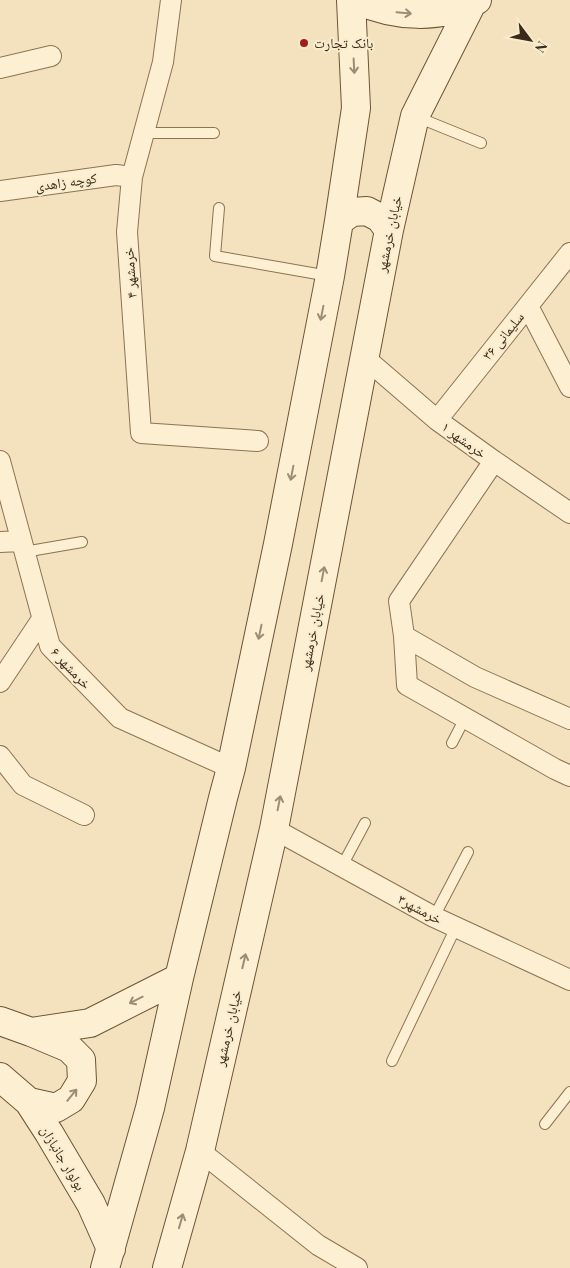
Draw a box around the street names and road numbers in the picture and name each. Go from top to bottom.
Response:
street label: کوچه زاهدی [34,168,98,195]
street label: خیابان خرمشهر [371,194,406,275]
street label: خرمشهر ۴ [118,247,141,299]
street label: سلیمانی ۳۶ [477,308,528,364]
street label: خرمشهر ۱ [438,417,491,462]
street label: خیابان خرمشهر [295,592,328,673]
street label: خرمشهر ۶ [47,643,96,693]
street label: خرمشهر۳ [395,889,446,928]
street label: خیابان خرمشهر [209,988,246,1069]
street label: بولوار جانبازان [36,1122,90,1194]

